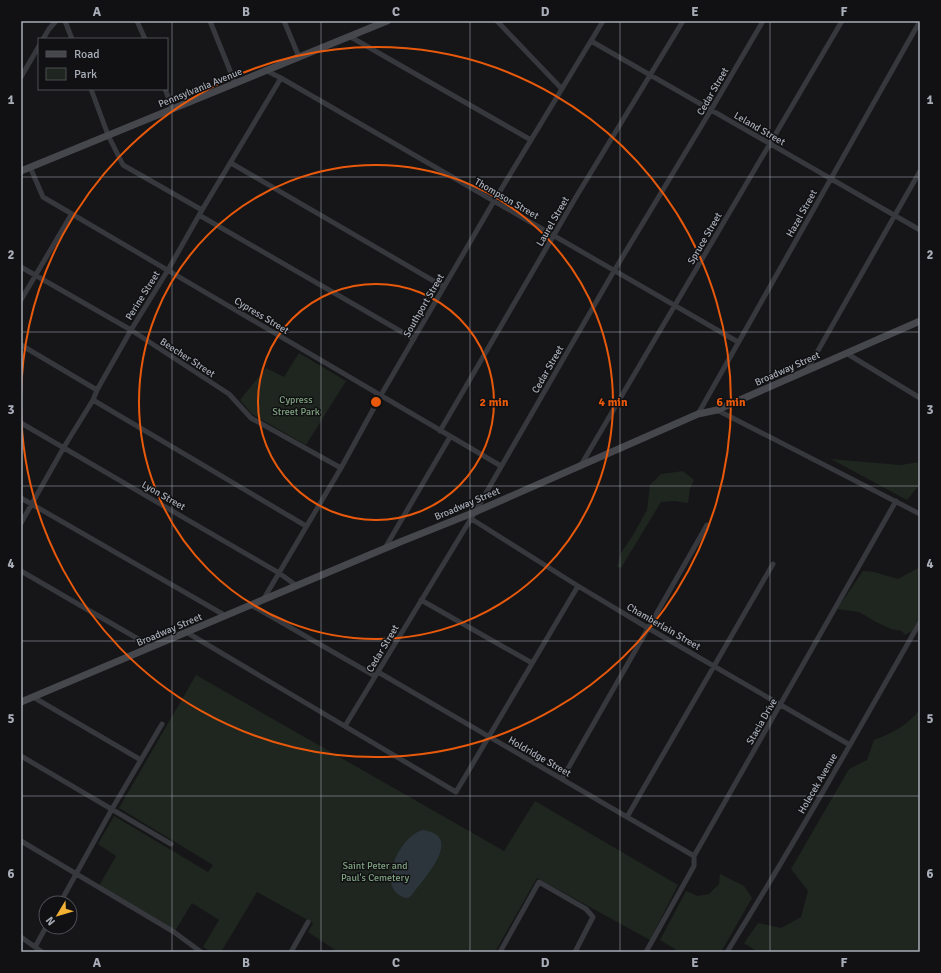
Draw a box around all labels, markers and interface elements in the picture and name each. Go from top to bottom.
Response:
text: A [93,4,102,20]
text: B [242,4,250,20]
text: C [392,4,400,20]
text: D [541,4,550,20]
text: E [691,4,699,20]
text: F [841,4,848,20]
legend [38,38,168,90]
text: Road [74,47,100,62]
street label: Cedar Street [694,65,732,118]
street label: Pennsylvania Avenue [157,66,244,110]
text: Park [74,67,97,82]
text: 1 [7,92,15,108]
text: 1 [926,92,934,108]
street label: Leland Street [732,109,788,149]
street label: Thompson Street [472,176,541,222]
street label: Hazel Street [784,187,820,239]
street label: Laurel Street [534,194,572,248]
street label: Spruce Street [685,210,725,267]
text: 2 [7,247,15,263]
text: 2 [926,247,934,263]
street label: Perine Street [123,268,163,322]
street label: Southport Street [401,271,447,339]
street label: Cypress Street [232,295,291,337]
street label: Beecher Street [158,336,218,380]
street label: Cedar Street [529,343,567,396]
street label: Broadway Street [753,349,822,389]
park label: Cypress Street Park [272,394,320,418]
centre of rings [369,395,383,409]
text: 2 min [480,395,509,410]
text: 4 min [599,395,628,410]
text: 6 min [717,395,746,410]
text: 3 [7,402,15,418]
text: 3 [926,402,934,418]
street label: Lyon Street [140,479,188,513]
street label: Broadway Street [433,485,502,523]
text: 4 [7,556,15,572]
text: 4 [926,556,934,572]
street label: Chamberlain Street [625,601,703,653]
street label: Broadway Street [135,611,204,649]
street label: Cedar Street [364,622,402,674]
street label: Stacia Drive [744,696,780,747]
text: 5 [7,711,15,727]
text: 5 [926,711,934,727]
street label: Holdridge Street [506,734,573,780]
street label: Holecek Avenue [796,751,840,816]
park label: Saint Peter and Paul's Cemetery [341,860,409,884]
text: 6 [7,866,15,882]
text: 6 [926,866,934,882]
north arrow [38,895,78,935]
text: N [43,914,58,928]
text: A [93,955,102,971]
text: B [242,955,250,971]
text: C [392,955,400,971]
text: D [541,955,550,971]
text: E [691,955,699,971]
text: F [841,955,848,971]

